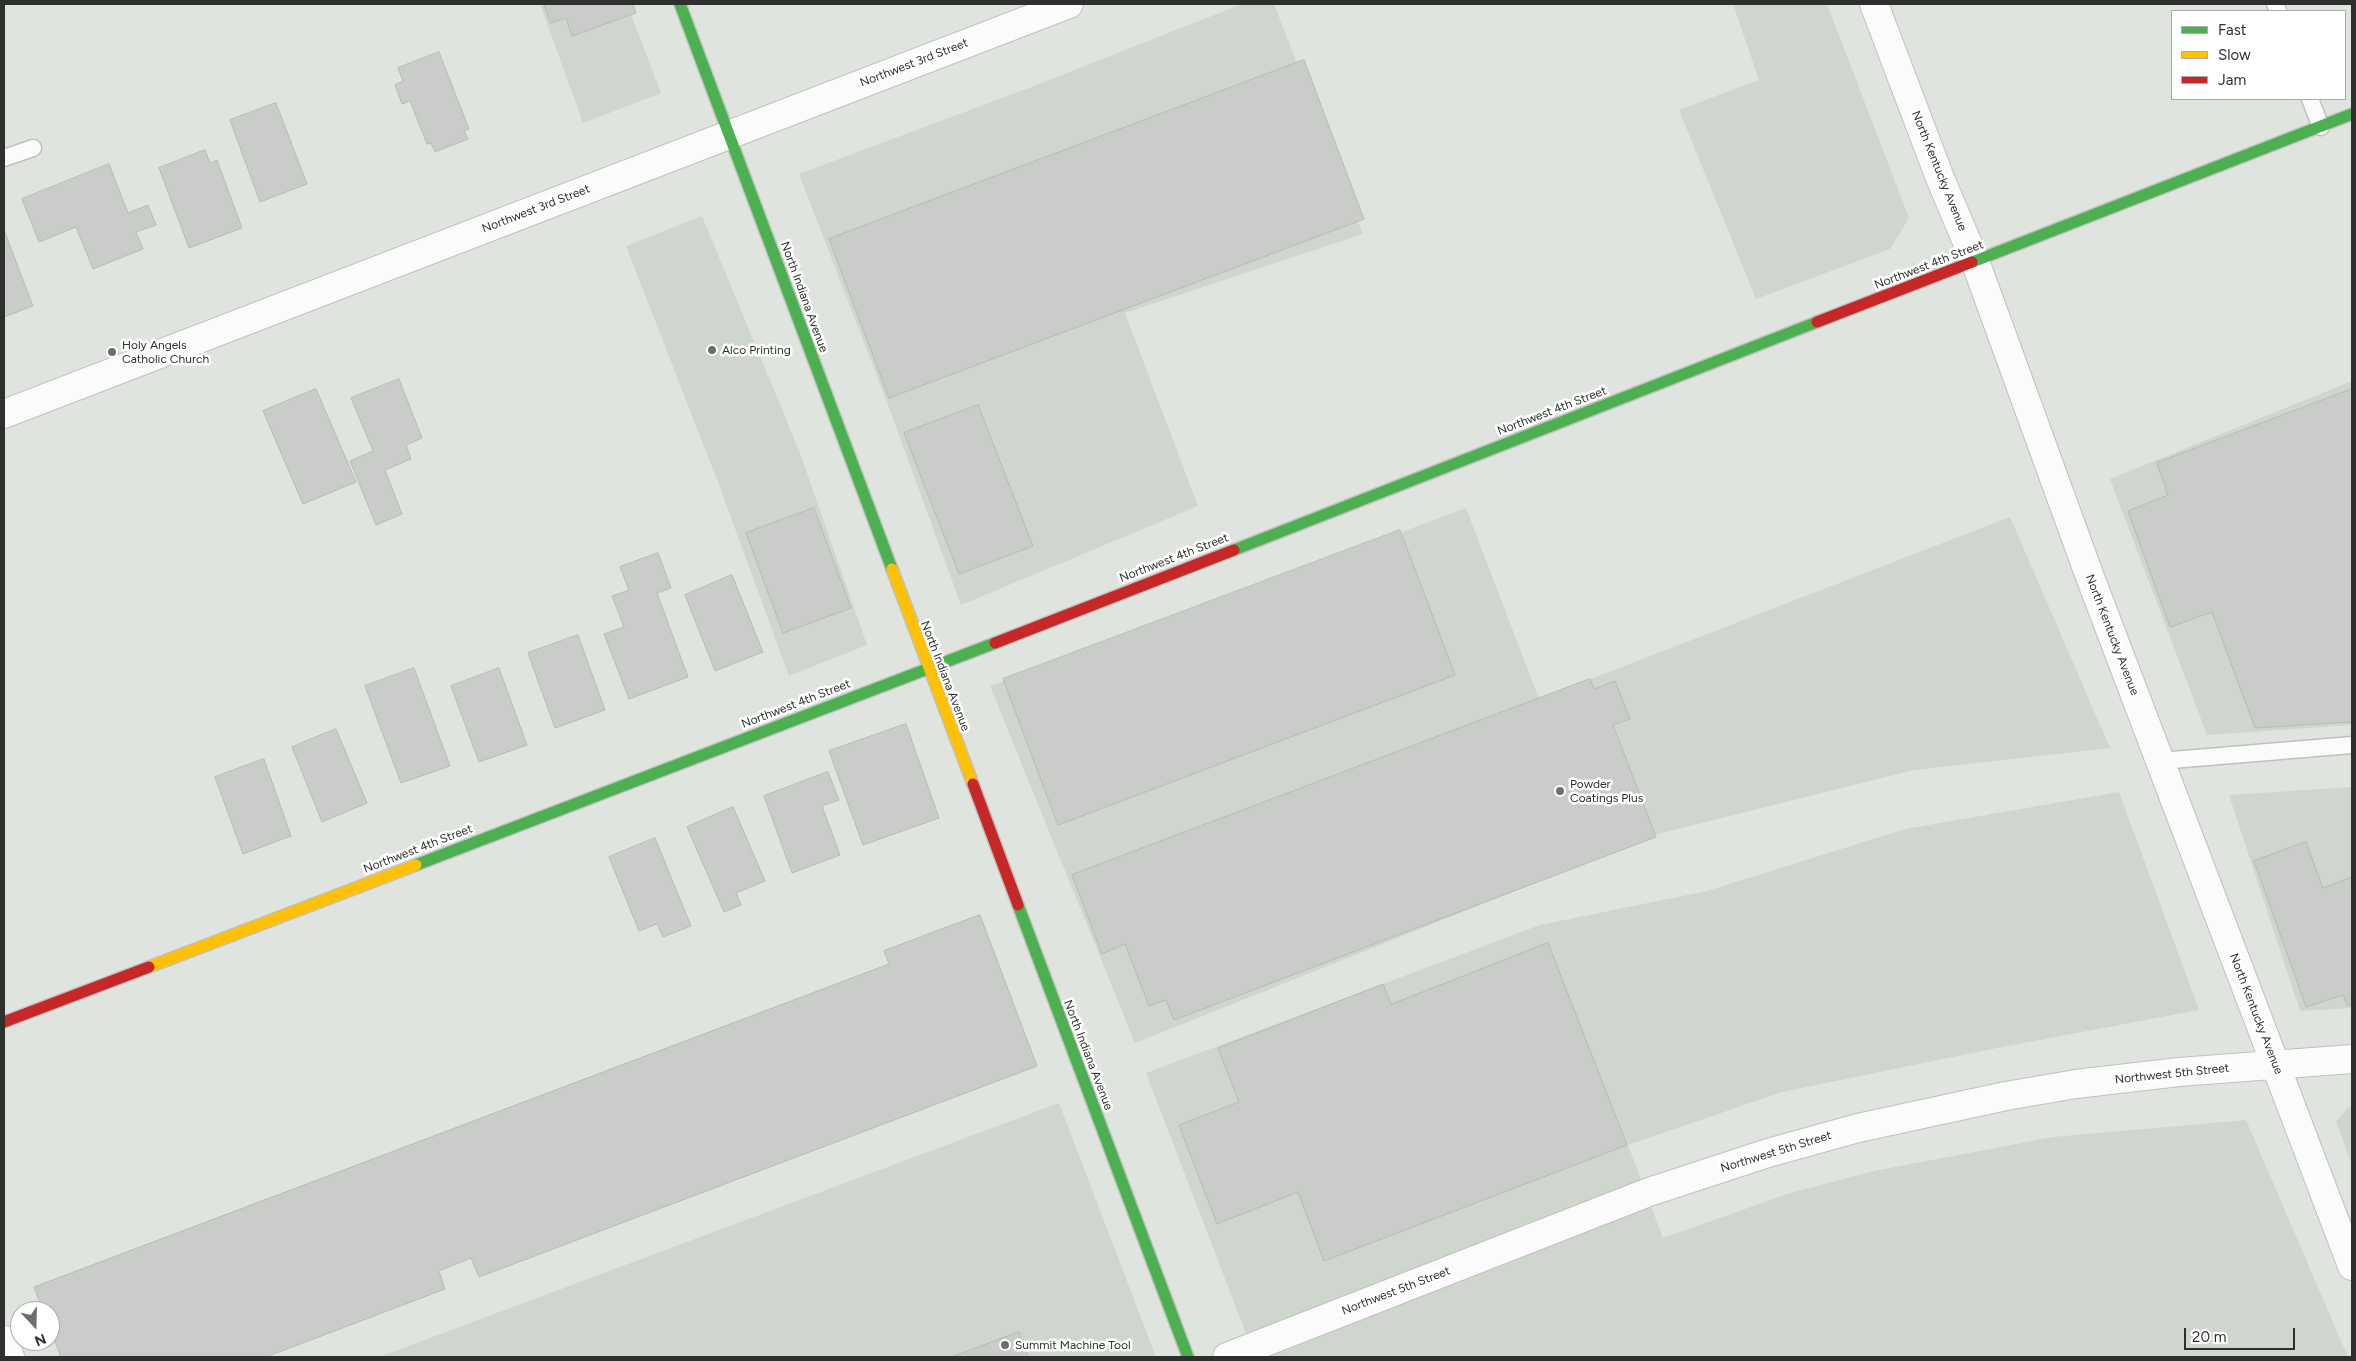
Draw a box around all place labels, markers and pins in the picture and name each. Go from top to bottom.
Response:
place label: Holy Angels Catholic Church [122,338,209,366]
place label: Alco Printing [722,343,791,357]
marker: Alco Printing [706,344,718,356]
marker: Holy Angels Catholic Church [106,346,118,358]
place label: Powder Coatings Plus [1570,777,1643,805]
marker: Powder Coatings Plus [1554,785,1566,797]
place label: Summit Machine Tool [1015,1338,1131,1352]
marker: Summit Machine Tool [999,1339,1011,1351]

